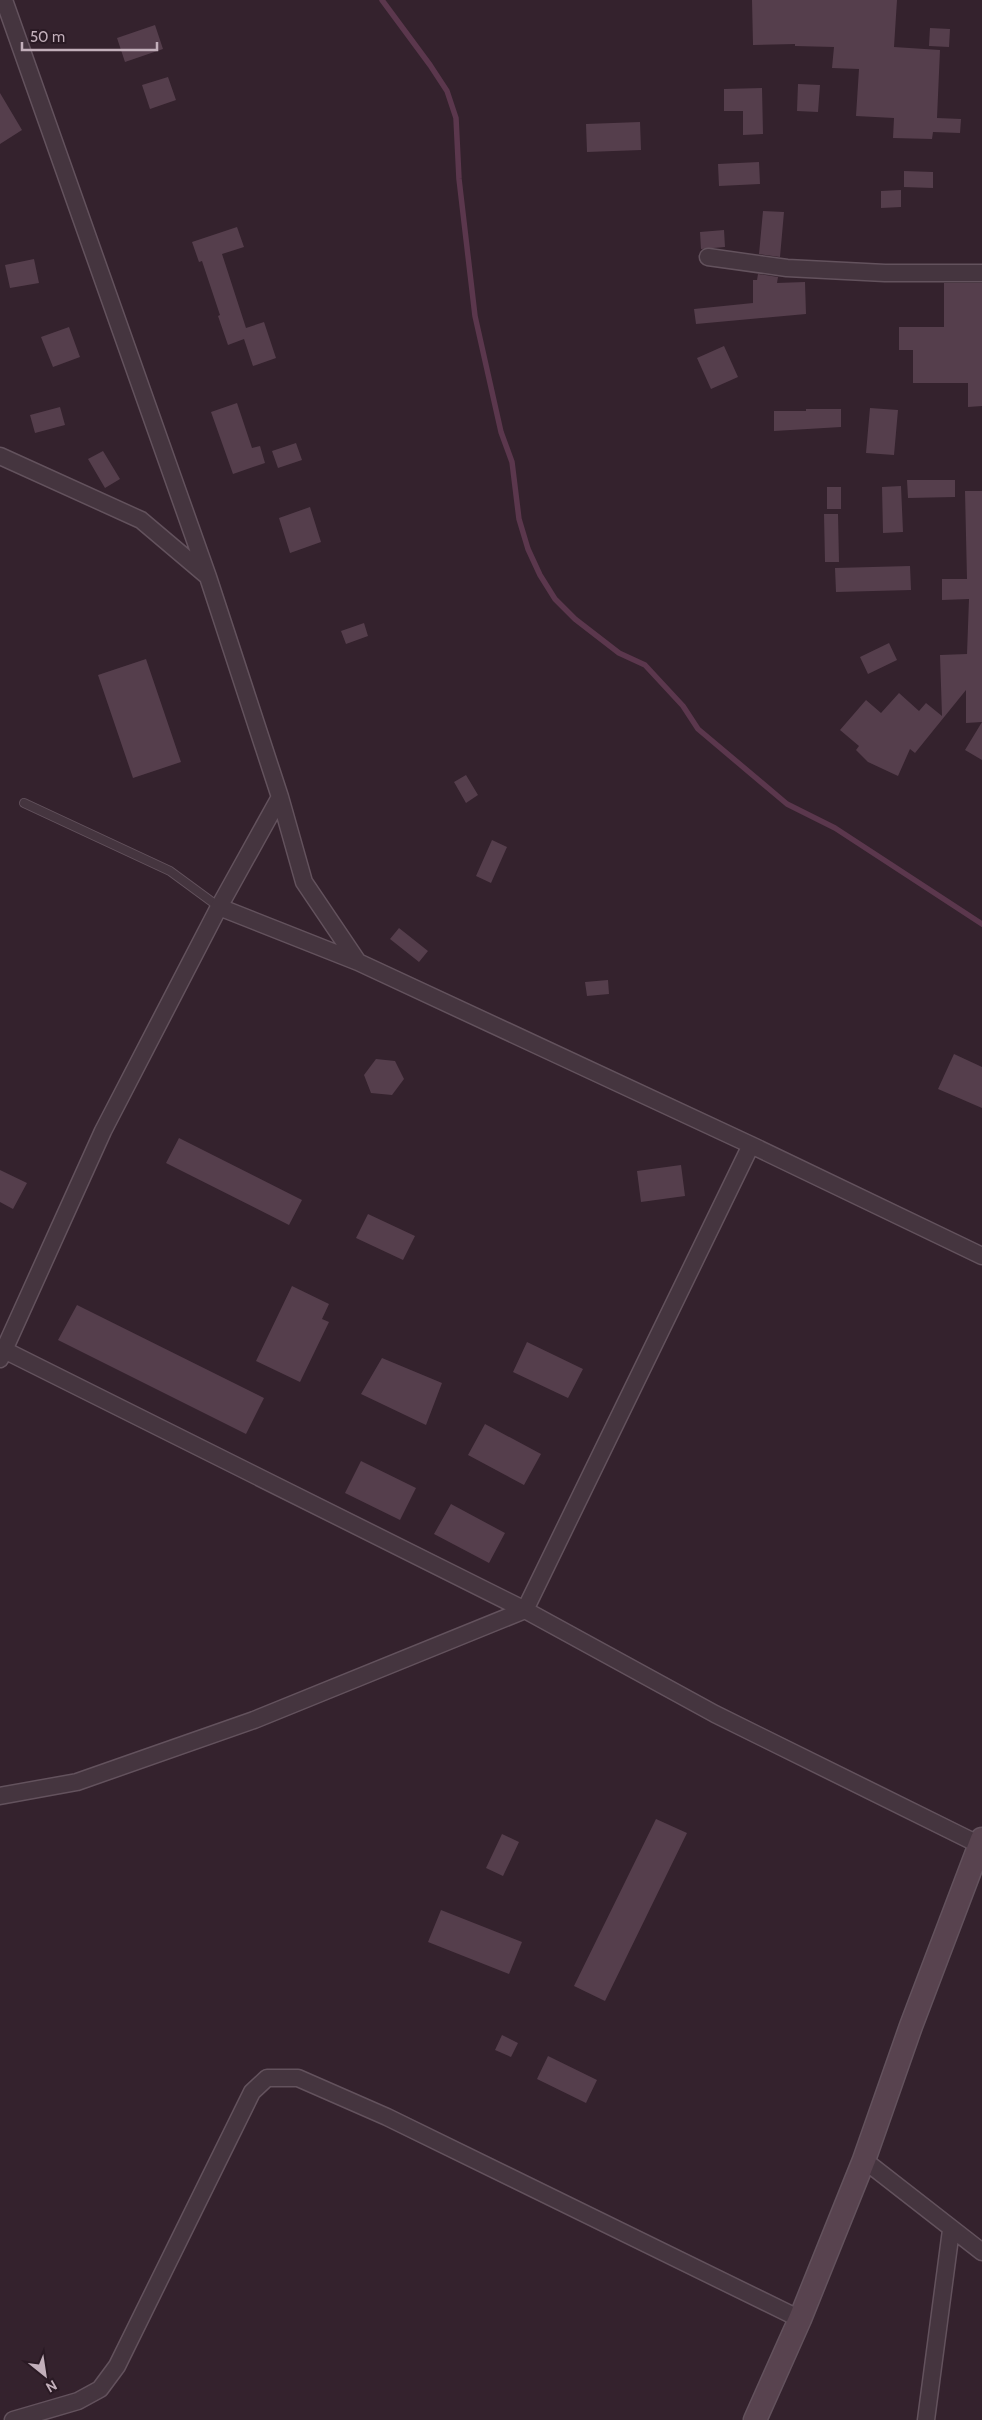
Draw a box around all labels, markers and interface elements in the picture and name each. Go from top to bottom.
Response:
scale bar [22,20,158,52]
text: 50 m [30,28,65,46]
north arrow [20,2350,70,2400]
text: N [43,2376,60,2397]

